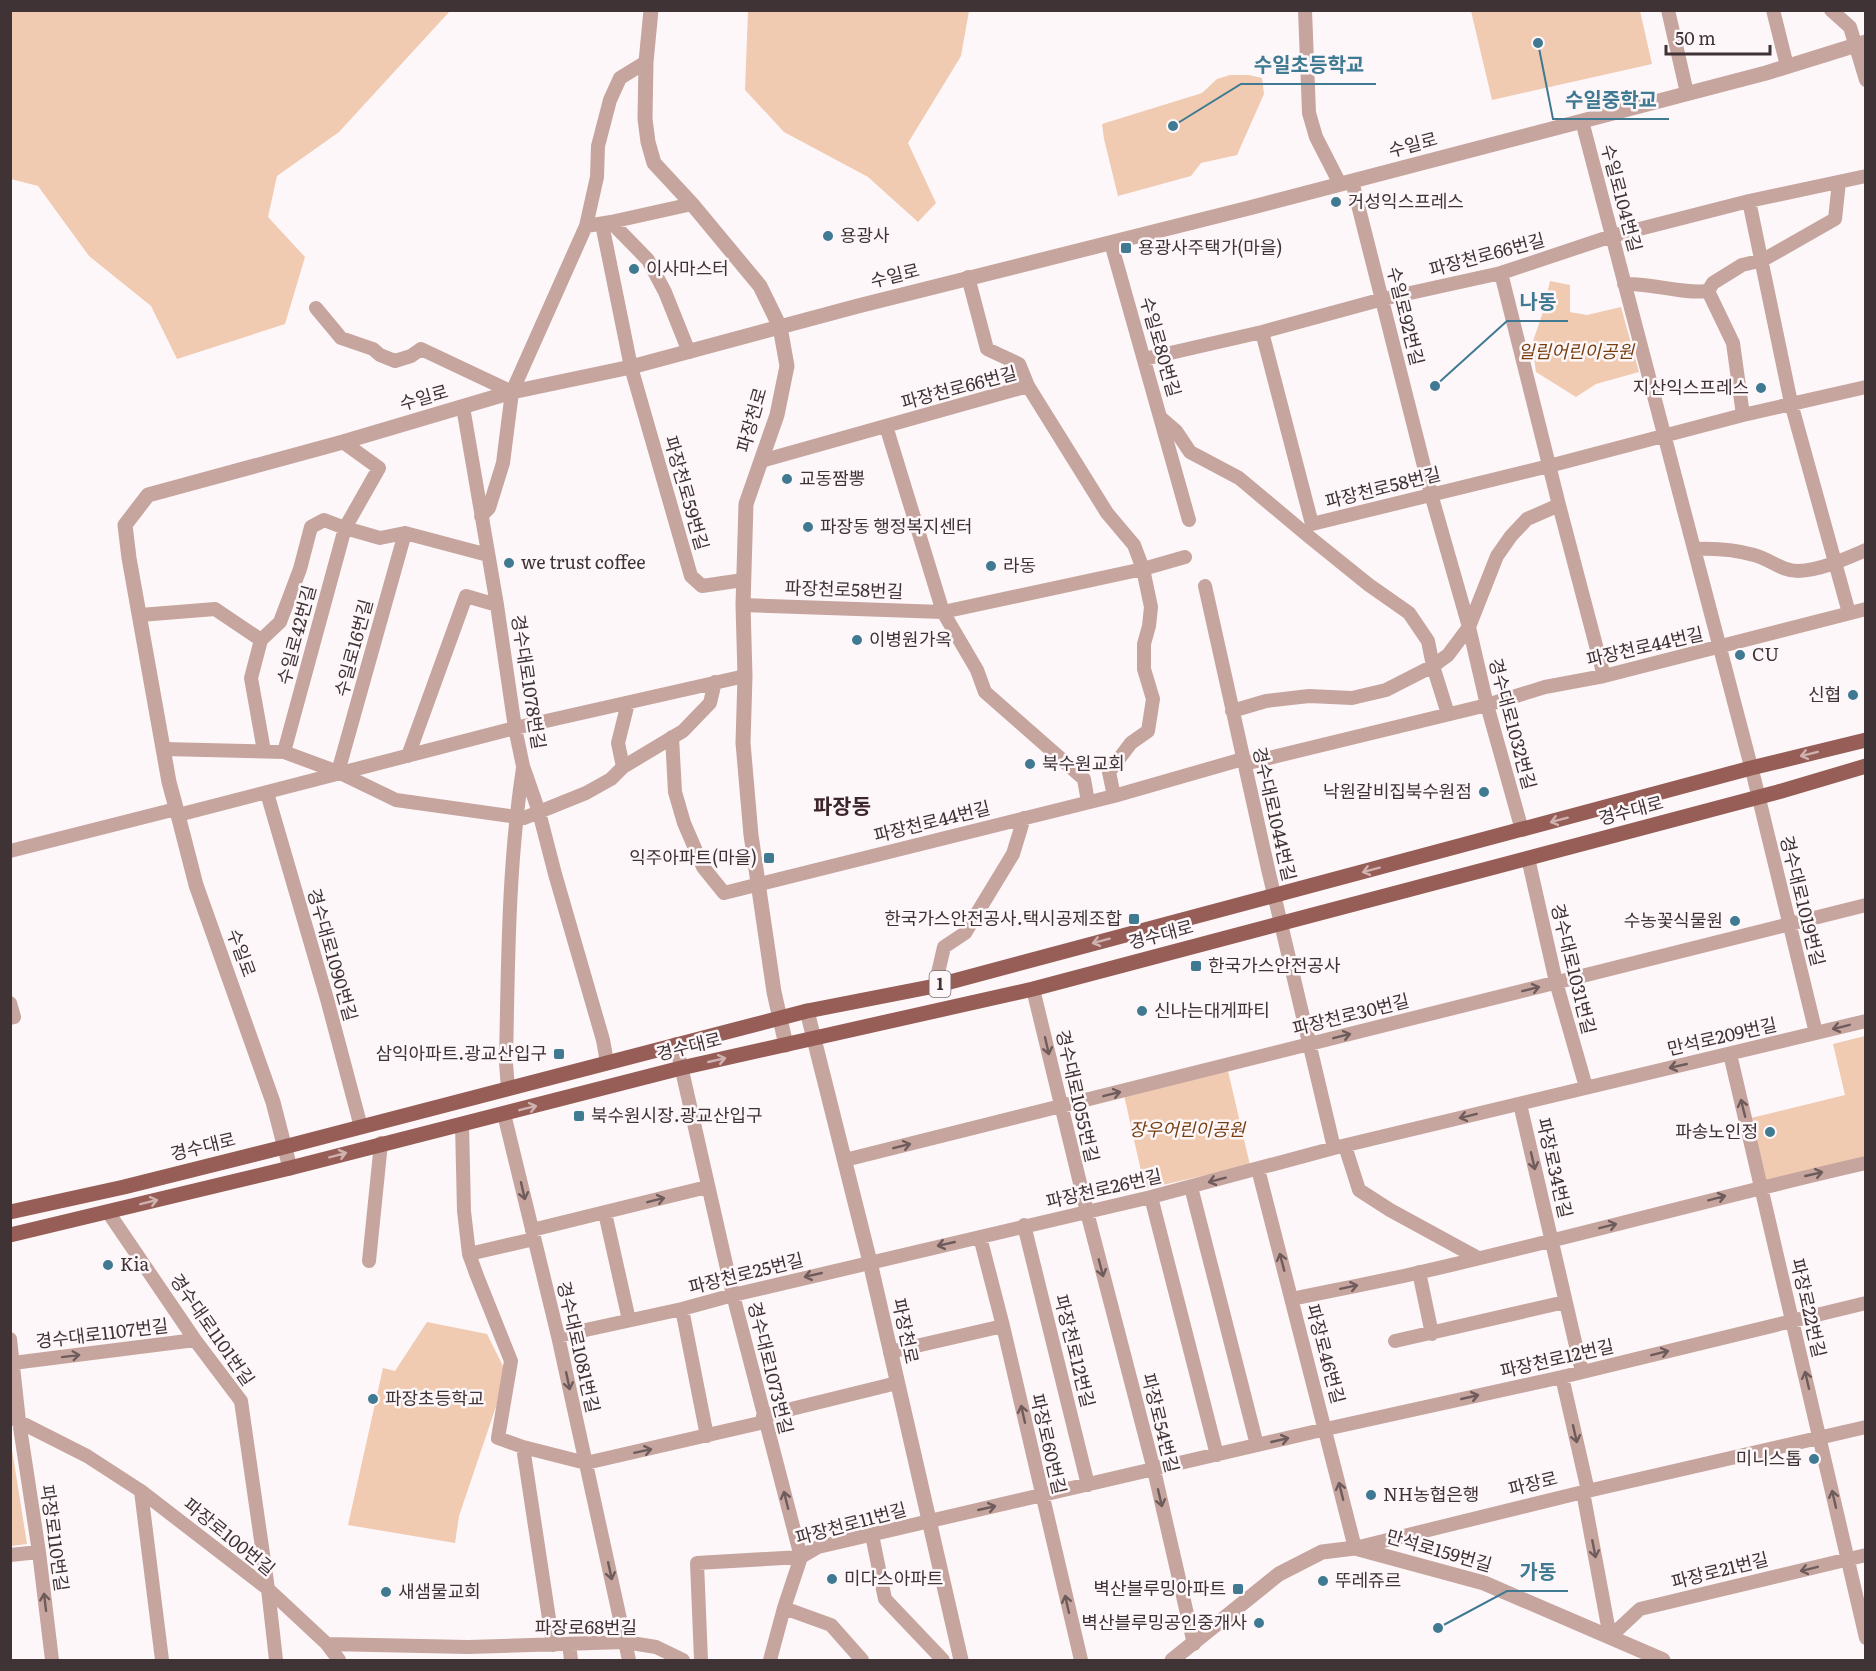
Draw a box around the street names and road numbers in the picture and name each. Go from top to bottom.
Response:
street label: 수일로 [1385,124,1440,163]
street label: 수일로104번길 [1595,141,1650,254]
street label: 파장천로66번길 [1426,225,1547,282]
street label: 수일로 [867,255,922,294]
street label: 수일로92번길 [1381,263,1432,368]
street label: 수일로80번길 [1134,293,1189,400]
street label: 파장천로66번길 [898,358,1019,415]
street label: 수일로 [396,377,451,416]
street label: 파장천로 [728,384,773,455]
street label: 파장천로59번길 [658,432,717,553]
street label: 파장천로58번길 [1322,459,1443,514]
street label: 파장천로58번길 [784,573,904,604]
street label: 수일로42번길 [269,582,322,687]
street label: 수일로16번길 [327,596,379,699]
street label: 경수대로1078번길 [505,612,553,751]
street label: 파장천로44번길 [1584,619,1706,672]
street label: 경수대로1032번길 [1483,655,1544,792]
street label: 경수대로1044번길 [1247,744,1304,883]
street label: 경수대로 [1595,788,1666,831]
street label: 파장천로44번길 [871,793,993,848]
street label: 경수대로1019번길 [1774,832,1833,969]
street label: 경수대로1090번길 [302,885,365,1024]
street label: 경수대로1031번길 [1545,900,1604,1037]
street label: 경수대로 [1125,912,1196,955]
street label: 수일로 [221,925,264,980]
road number: 1 [930,971,950,997]
street label: 파장천로30번길 [1289,986,1412,1041]
street label: 만석로209번길 [1664,1010,1779,1061]
street label: 경수대로 [653,1024,724,1067]
street label: 경수대로1055번길 [1050,1027,1107,1165]
street label: 파장로34번길 [1531,1115,1580,1221]
street label: 경수대로 [167,1124,238,1167]
street label: 파장천로26번길 [1043,1161,1164,1214]
street label: 파장천로25번길 [685,1245,806,1300]
street label: 파장로22번길 [1785,1255,1834,1360]
street label: 경수대로1101번길 [164,1267,262,1391]
street label: 경수대로1081번길 [551,1278,608,1415]
street label: 파장천로12번길 [1048,1291,1103,1410]
street label: 파장천로 [886,1295,927,1366]
street label: 경수대로1073번길 [742,1298,801,1437]
street label: 파장로46번길 [1300,1301,1353,1407]
street label: 경수대로1107번길 [34,1311,170,1354]
street label: 파장천로12번길 [1497,1331,1616,1384]
street label: 파장로54번길 [1136,1370,1187,1475]
street label: 파장로60번길 [1025,1391,1074,1497]
street label: 파장로 [1505,1463,1560,1502]
street label: 파장로110번길 [35,1483,76,1593]
street label: 파장로100번길 [178,1490,282,1581]
street label: 파장천로11번길 [792,1495,909,1550]
street label: 만석로159번길 [1383,1522,1495,1578]
street label: 파장로21번길 [1668,1544,1771,1595]
street label: 파장로68번길 [535,1613,637,1640]

